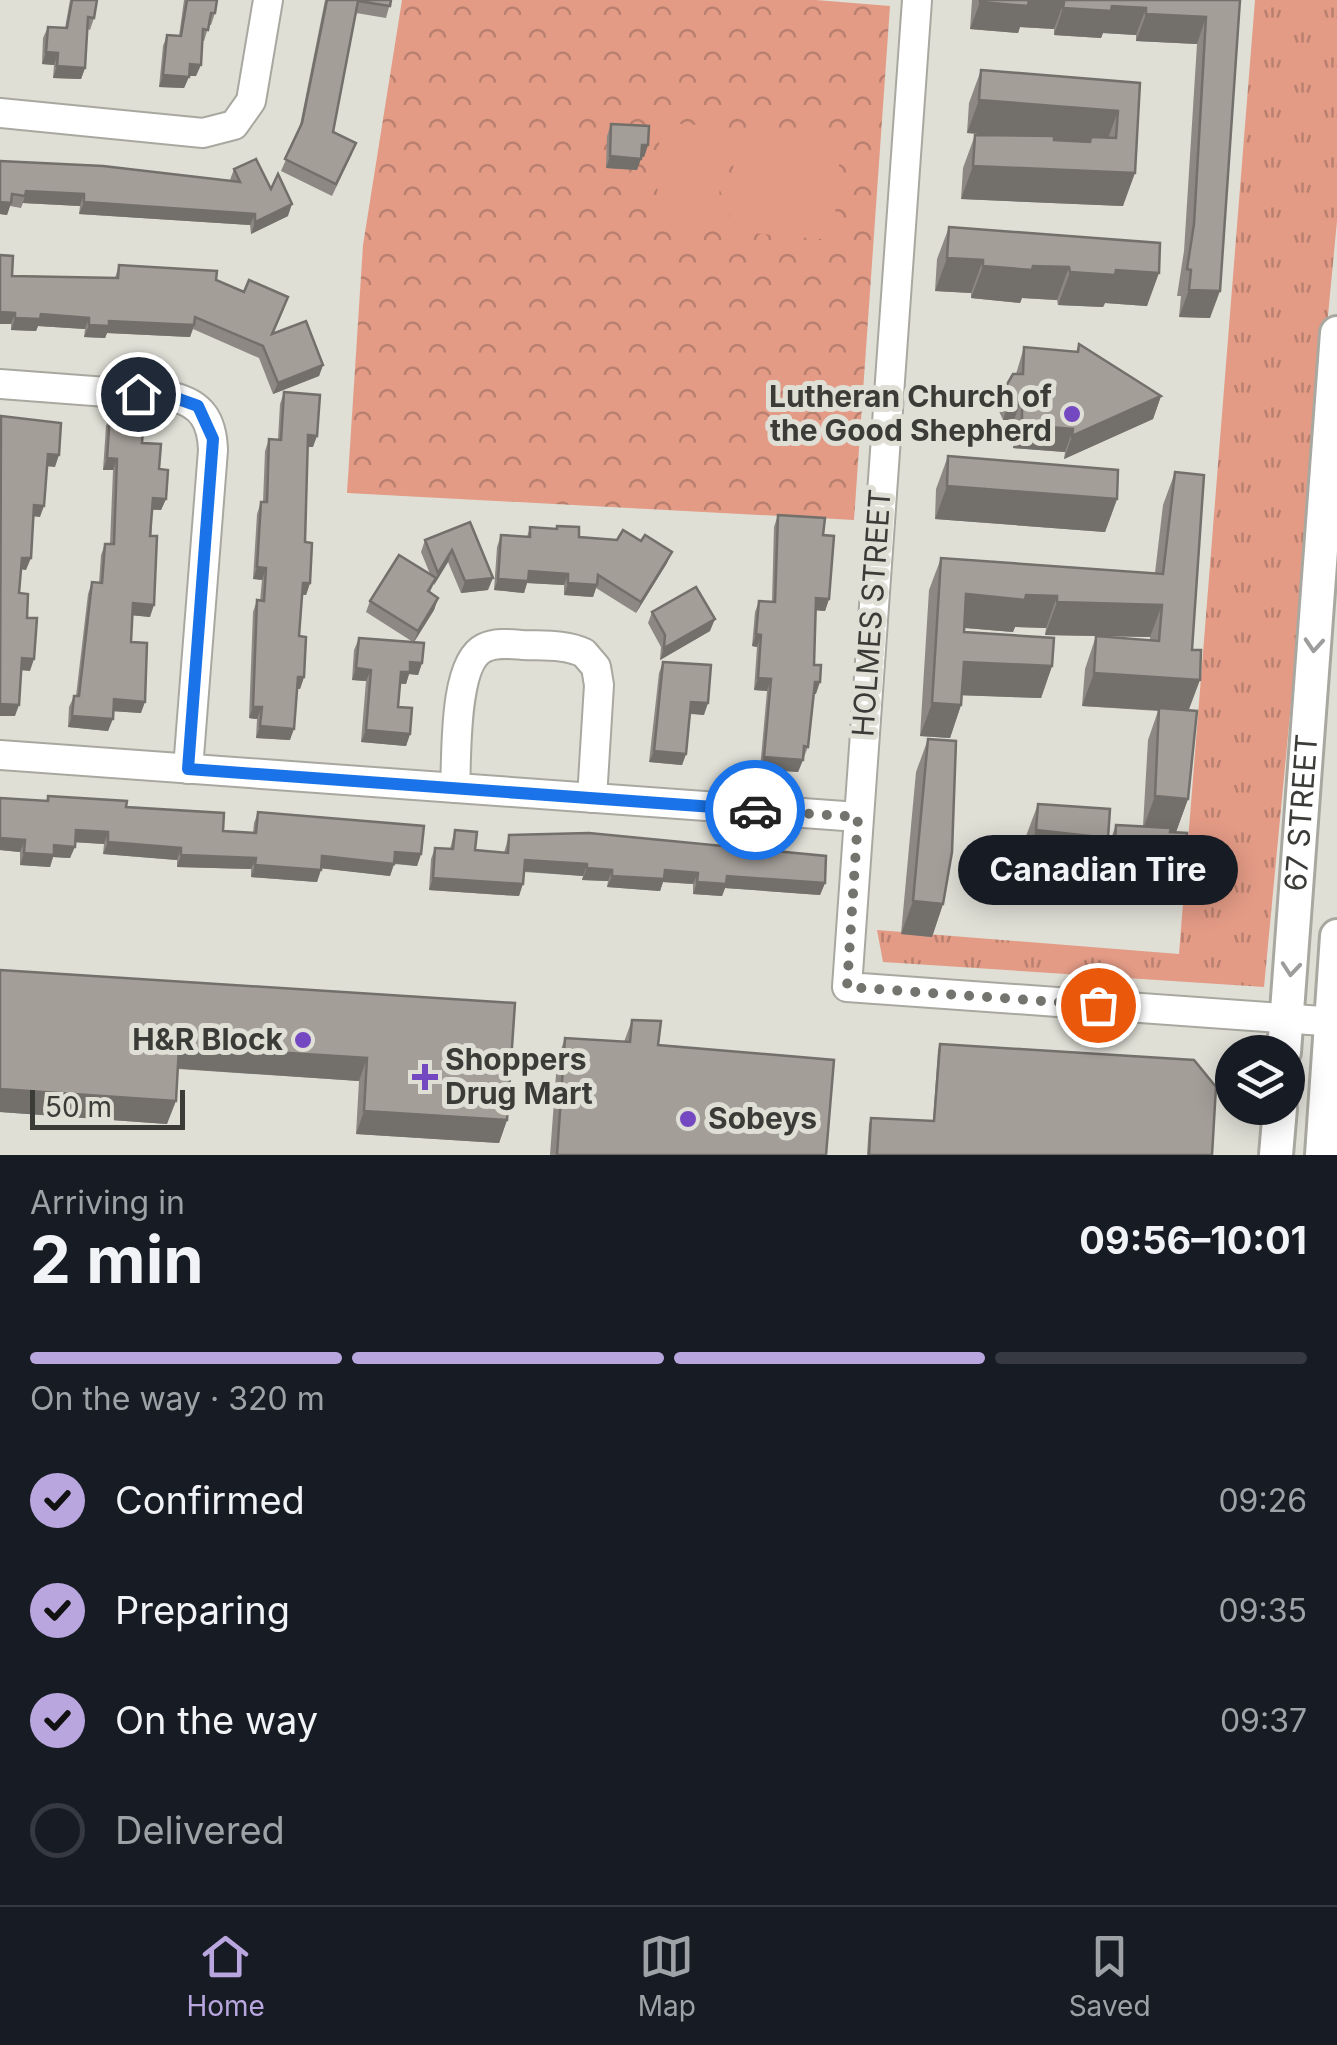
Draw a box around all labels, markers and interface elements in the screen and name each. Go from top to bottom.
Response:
pin [96,352,181,437]
icon: home [111,367,166,422]
place label: Lutheran Church of the Good Shepherd [769,378,1052,448]
marker: Lutheran Church of the Good Shepherd [1061,403,1083,425]
street label: HOLMES STREET [844,488,898,738]
one-way arrow [1304,638,1325,654]
street label: 67 STREET [1277,733,1324,892]
courier [705,760,805,860]
icon: car [728,783,783,838]
callout: Canadian Tire [958,835,1238,905]
text: Canadian Tire [989,850,1207,889]
one-way arrow [1280,962,1302,978]
pin [1056,963,1141,1048]
icon: bag [1071,978,1126,1033]
place label: H&R Block [132,1021,284,1057]
marker: H&R Block [292,1029,314,1051]
map controls [1215,1035,1305,1125]
button: layers [1215,1035,1305,1125]
place label: Shoppers Drug Mart [445,1041,593,1111]
marker: Shoppers Drug Mart [414,1066,436,1088]
scale bar [30,1085,185,1130]
text: 50 m [45,1090,112,1124]
place label: Sobeys [708,1100,817,1136]
marker: Sobeys [677,1108,699,1130]
text: Arriving in [30,1183,185,1222]
text: 09:56–10:01 [1079,1217,1307,1263]
text: 2 min [30,1220,204,1299]
text: On the way · 320 m [30,1379,325,1418]
icon: check [30,1473,85,1528]
text: Confirmed [115,1477,305,1523]
text: 09:26 [1218,1481,1307,1520]
icon: check [30,1583,85,1638]
text: Preparing [115,1587,290,1633]
text: 09:35 [1219,1591,1307,1630]
icon: check [30,1693,85,1748]
text: On the way [115,1697,318,1743]
text: 09:37 [1220,1701,1307,1740]
text: Delivered [115,1807,285,1853]
tab: Home [186,1929,265,2023]
tab: Map [638,1929,696,2023]
tab: Saved [1069,1929,1151,2023]

